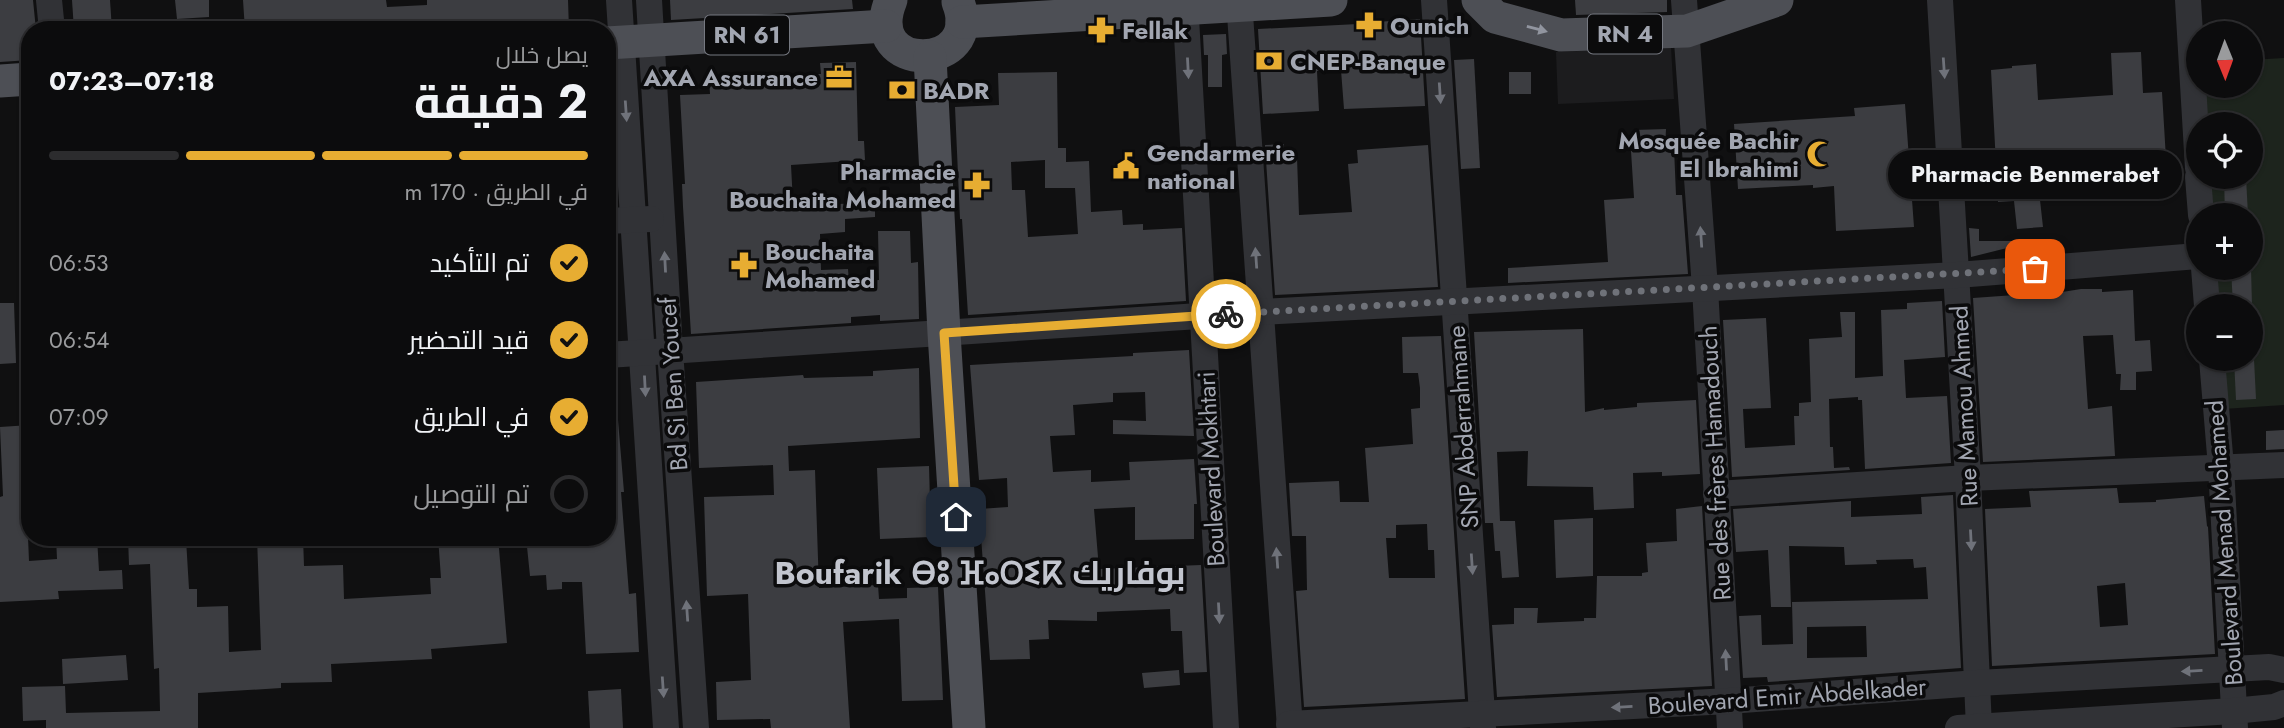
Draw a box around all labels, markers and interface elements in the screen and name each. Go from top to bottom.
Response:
place label: Ounich [1390,8,1469,43]
pharmacy icon: Ounich [1354,10,1384,40]
place label: Fellak [1122,13,1188,48]
road number: RN 4 [1588,14,1662,54]
pharmacy icon: Fellak [1086,15,1116,45]
road number: RN 61 [705,16,789,54]
north arrow [2186,21,2263,98]
map controls [2186,21,2263,371]
one-way arrow [1527,24,1548,34]
text: يصل خلال [496,38,588,72]
place label: CNEP-Banque [1290,44,1446,79]
bank icon: CNEP-Banque [1254,46,1284,76]
one-way arrow [1183,57,1194,79]
one-way arrow [1939,57,1950,79]
place label: AXA Assurance [643,60,818,95]
text: 07:18–07:23 [49,62,215,100]
office icon: AXA Assurance [824,62,854,92]
text: 2 دقيقة [414,69,588,135]
place label: BADR [923,73,990,108]
bank icon: BADR [887,75,917,105]
one-way arrow [1435,82,1446,104]
one-way arrow [621,100,632,122]
button: locate [2186,112,2263,189]
place label: Mosquée Bachir El Ibrahimi [1618,123,1799,186]
place label: Gendarmerie national [1147,135,1295,198]
mosque icon: Mosquée Bachir El Ibrahimi [1805,139,1835,169]
callout: Pharmacie Benmerabet [1888,150,2182,199]
public building icon: Gendarmerie national [1111,151,1141,181]
place label: Pharmacie Bouchaita Mohamed [729,154,956,217]
text: Pharmacie Benmerabet [1911,157,2159,191]
pharmacy icon: Pharmacie Bouchaita Mohamed [962,170,992,200]
text: في الطريق · 170 m [404,175,588,209]
button: + [2186,203,2263,280]
one-way arrow [1695,226,1706,248]
place label: Bouchaita Mohamed [765,234,875,297]
pin [2005,239,2065,299]
text: تم التأكيد [430,244,529,282]
icon: check [550,244,588,282]
text: 06:53 [49,246,108,280]
one-way arrow [1250,247,1261,269]
pharmacy icon: Bouchaita Mohamed [729,250,759,280]
icon: bag [2016,250,2054,288]
one-way arrow [660,251,671,273]
courier [1191,279,1261,349]
button: − [2186,294,2263,371]
street label: Bd Si Ben Youcef [649,295,697,472]
icon: bike [1207,295,1245,333]
street label: Rue Mamou Ahmed [1941,305,1987,507]
text: قيد التحضير [409,321,529,359]
icon: check [550,321,588,359]
text: 06:54 [49,323,109,357]
street label: SNP Abderrahmane [1438,324,1488,530]
street label: Rue des frères Hamadouch [1690,325,1740,601]
street label: Boulevard Mokhtari [1188,371,1234,567]
one-way arrow [640,376,651,398]
text: في الطريق [414,398,529,436]
icon: check [550,398,588,436]
street label: Boulevard Menad Mohamed [2197,399,2251,687]
text: 07:09 [49,400,109,434]
text: تم التوصيل [413,475,529,513]
pin [926,487,986,547]
icon: home [937,498,975,536]
one-way arrow [1966,529,1977,551]
one-way arrow [1272,547,1283,569]
district label: Boufarik ⴱⵓ ⴼⴰⵔⵉⴽ بوفاريك [774,550,1186,596]
one-way arrow [1467,553,1478,575]
one-way arrow [682,600,693,622]
one-way arrow [1214,602,1225,624]
one-way arrow [1720,649,1731,671]
one-way arrow [2180,666,2202,677]
street label: Boulevard Emir Abdelkader [1647,669,1928,723]
one-way arrow [658,676,669,698]
one-way arrow [1611,701,1633,712]

